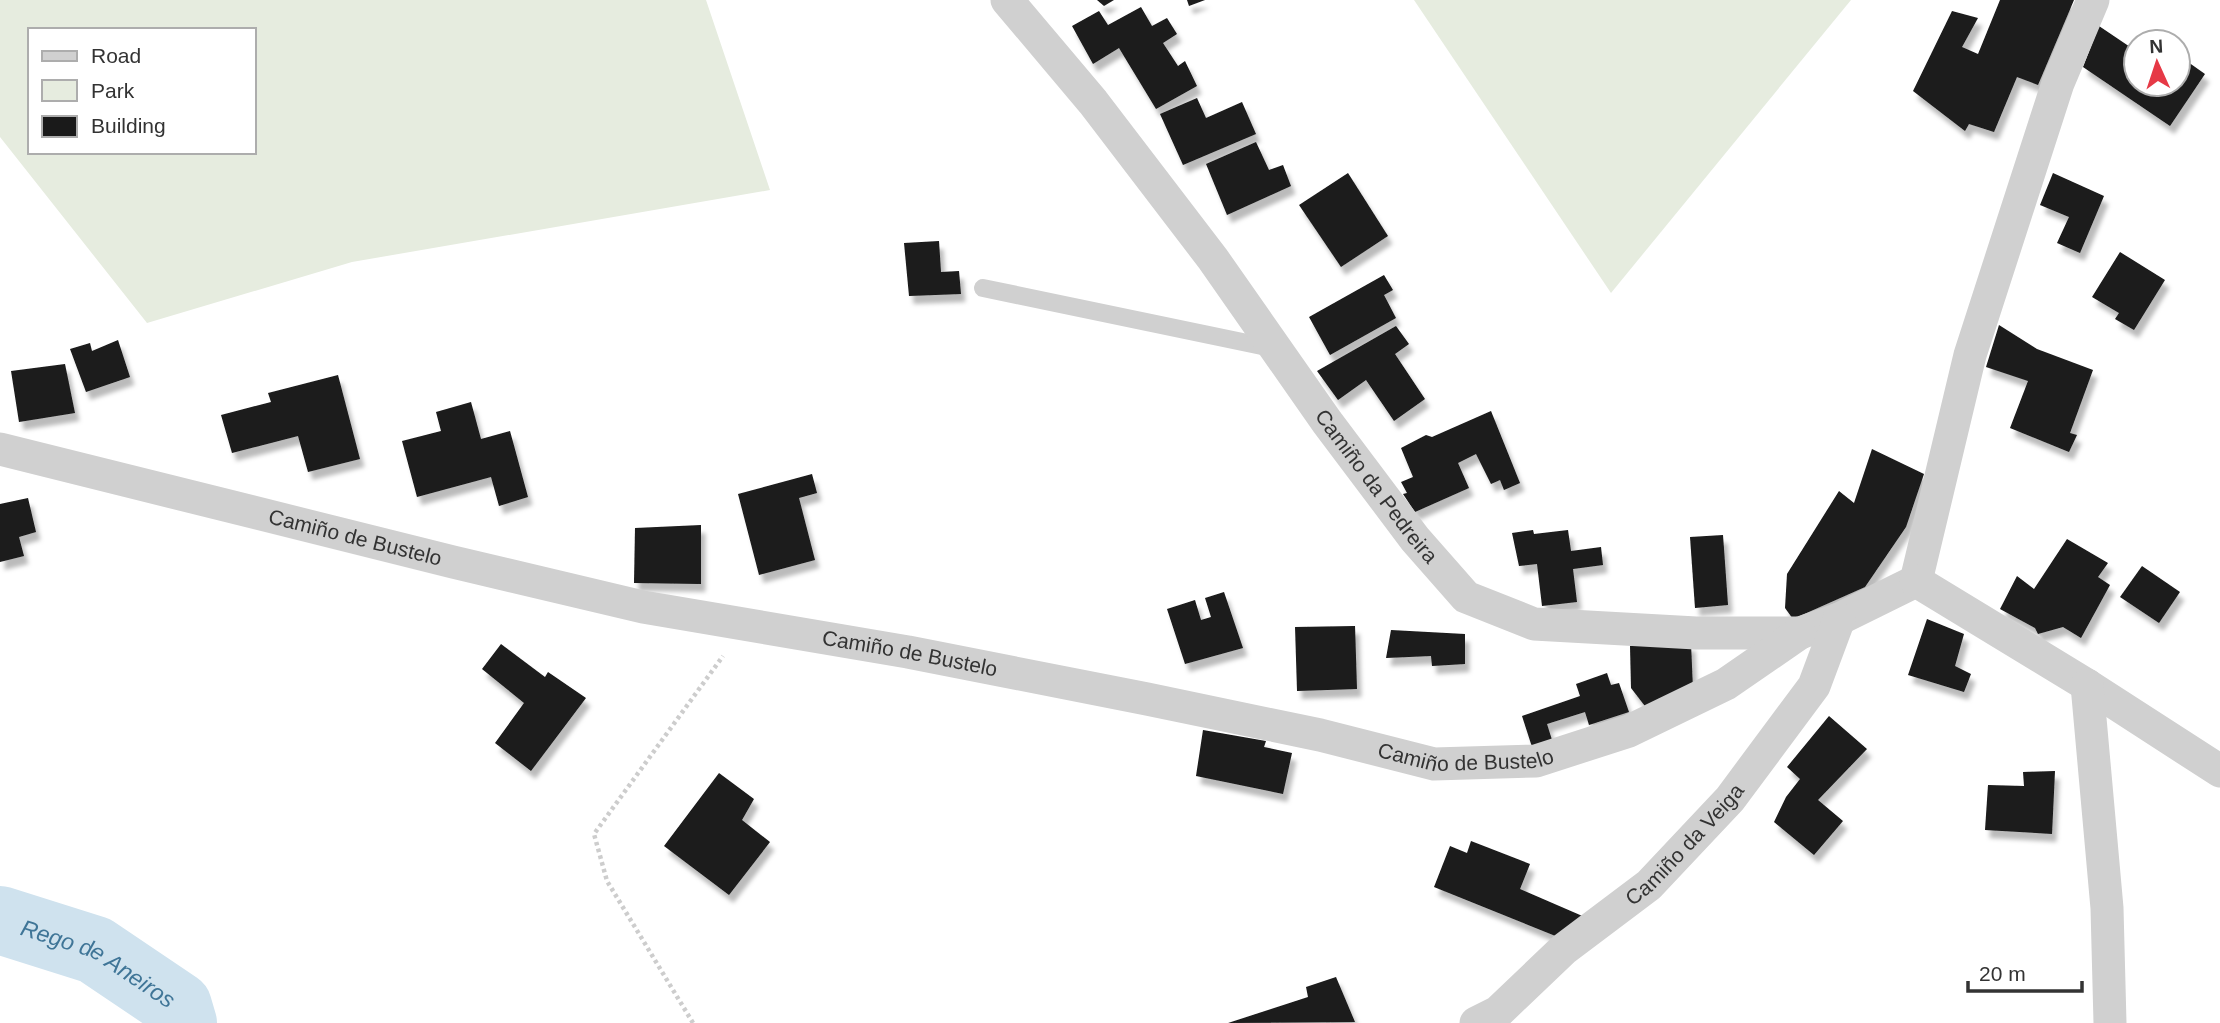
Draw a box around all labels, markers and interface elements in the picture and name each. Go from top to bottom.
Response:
legend [28,28,256,154]
north arrow [2122,28,2192,98]
text: N [2149,36,2164,57]
text: Road [91,44,141,67]
text: Park [91,79,135,102]
text: Building [91,114,166,137]
street label: Camiño da Pedreira [1311,405,1443,568]
street label: Camiño de Bustelo [266,504,444,570]
street label: Camiño de Bustelo [821,626,999,680]
street label: Camiño de Bustelo [1375,738,1556,775]
street label: Camiño da Veiga [1621,779,1748,910]
water label: Rego de Aneiros [18,914,180,1013]
scale bar [1968,950,2082,994]
text: 20 m [1979,962,2026,985]

